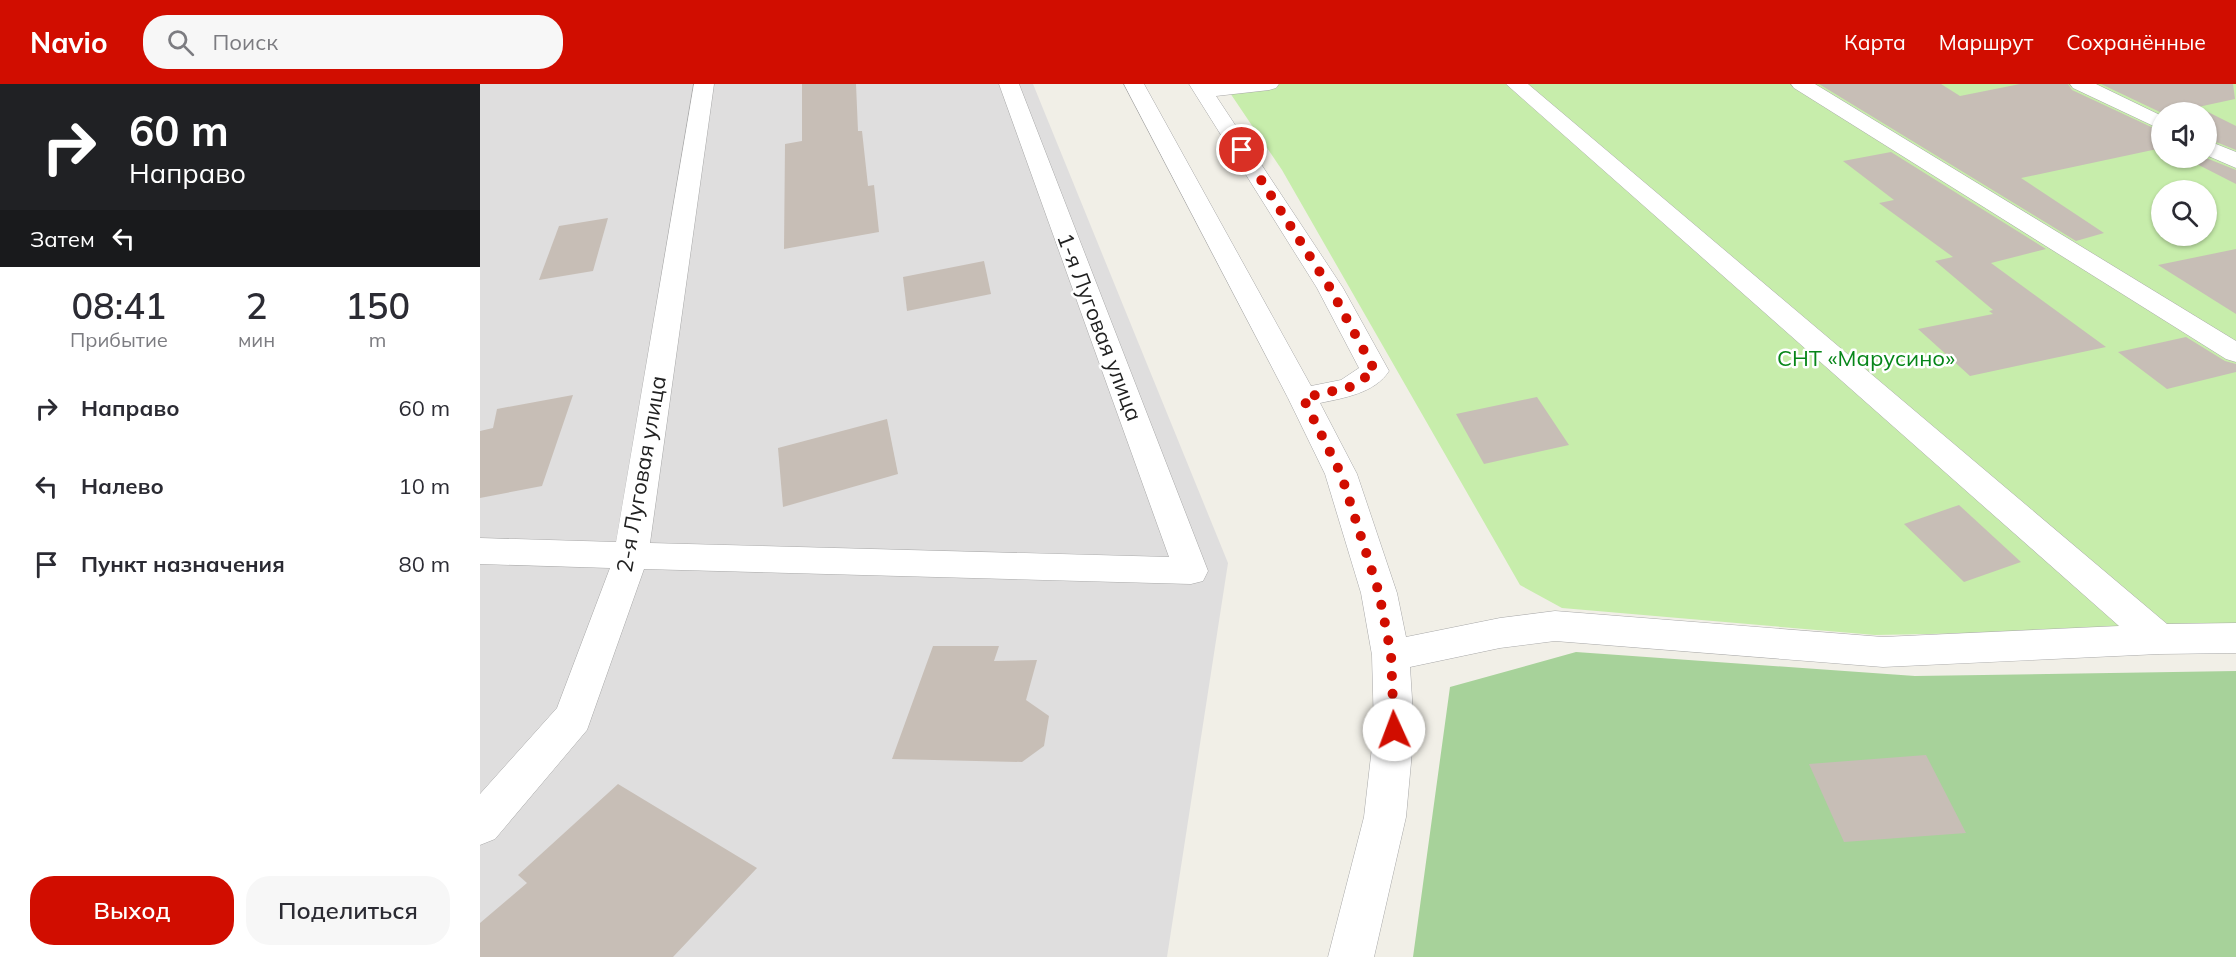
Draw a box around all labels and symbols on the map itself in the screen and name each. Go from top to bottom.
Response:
pin [1216,124,1267,175]
street label: 1-я Луговая улица [1051,229,1149,425]
park label: СНТ «Марусино» [1777,344,1955,372]
street label: 2-я Луговая улица [610,373,672,575]
position arrow [1362,698,1426,762]

